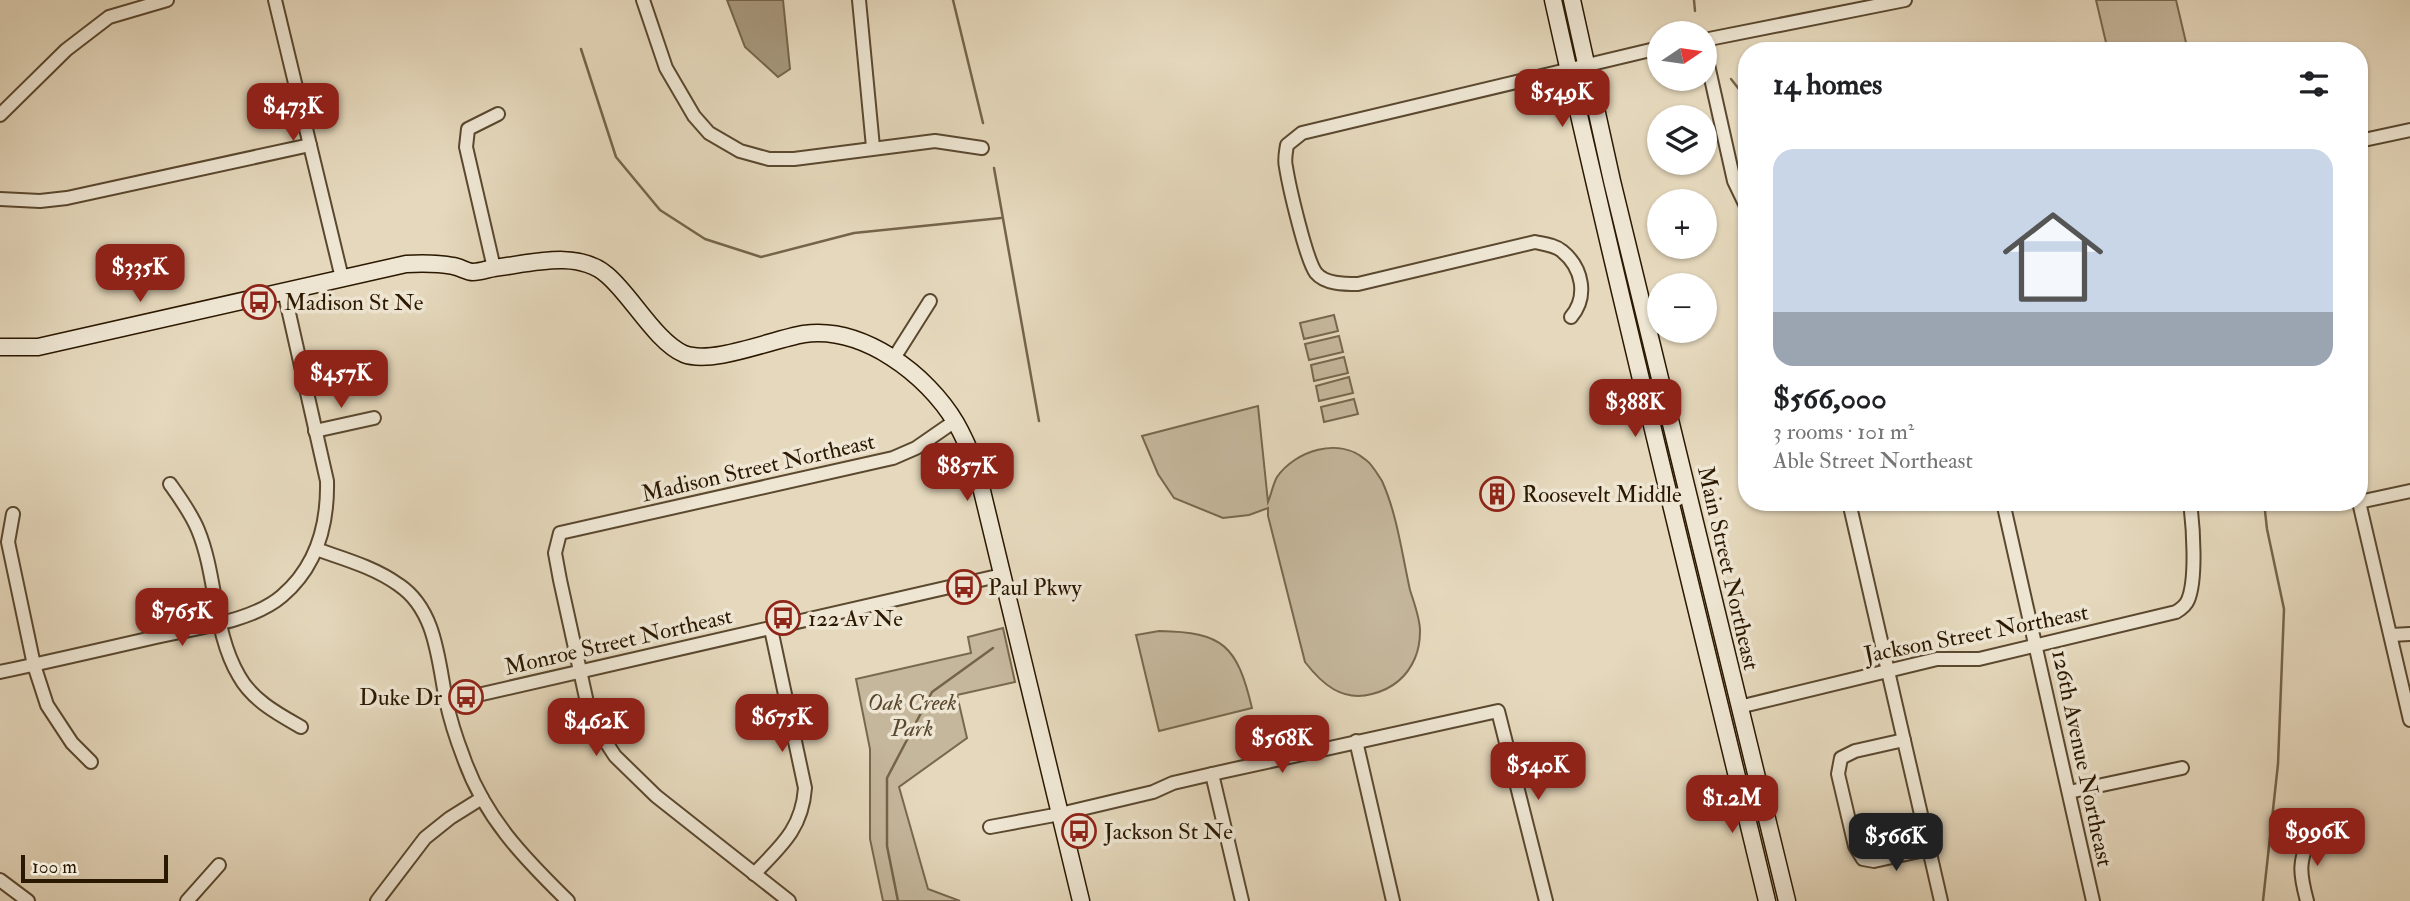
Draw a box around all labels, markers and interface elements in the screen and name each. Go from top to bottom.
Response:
north arrow [1647,21,1717,91]
map controls [1647,21,1717,343]
icon: filters [2295,65,2333,103]
text: 14 homes [1773,66,1882,103]
pin: $549K [1513,69,1611,129]
text: $549K [1531,77,1593,106]
pin: $473K [244,83,342,143]
text: $473K [263,91,323,120]
button: layers [1647,105,1717,175]
button: + [1647,189,1717,259]
icon: home [1990,194,2116,320]
pin: $335K [91,244,189,304]
text: $335K [112,252,168,281]
button: − [1647,273,1717,343]
bus stop icon: Madison St Ne [240,283,278,321]
place label: Madison St Ne [284,288,424,317]
pin: $457K [292,350,390,410]
text: $457K [310,358,372,387]
pin: $388K [1586,380,1684,439]
text: $566,000 [1773,380,1887,417]
text: $388K [1605,387,1665,416]
text: 3 rooms · 101 m² [1773,417,1914,446]
street label: Madison Street Northeast [639,427,878,508]
pin: $857K [918,444,1016,503]
text: Able Street Northeast [1773,446,1973,475]
text: $857K [937,451,997,480]
street label: Main Street Northeast [1691,463,1766,673]
building icon: Roosevelt Middle [1478,475,1516,513]
place label: Roosevelt Middle [1522,480,1682,509]
bus stop icon: Paul Pkwy [945,568,983,606]
place label: Paul Pkwy [988,573,1082,602]
pin: $765K [133,588,231,648]
text: $765K [151,596,213,625]
street label: Jackson Street Northeast [1860,598,2091,670]
bus stop icon: 122 Av Ne [764,599,802,637]
street label: Monroe Street Northeast [501,601,735,682]
place label: 122 Av Ne [808,604,903,633]
street label: 126th Avenue Northeast [2045,647,2120,869]
bus stop icon: Duke Dr [447,678,485,716]
place label: Duke Dr [359,683,442,712]
park label: Oak Creek Park [867,688,957,743]
pin: $675K [733,694,831,754]
pin: $462K [547,698,645,758]
text: $675K [751,702,813,731]
text: $462K [564,706,628,735]
pin: $568K [1233,716,1331,775]
text: $568K [1251,723,1313,752]
pin: $540K [1489,742,1587,802]
text: $540K [1507,750,1569,779]
pin: $1.2M [1683,776,1781,835]
text: $1.2M [1702,783,1762,812]
pin: $996K [2268,808,2366,868]
bus stop icon: Jackson St Ne [1060,812,1098,850]
pin: $566K [1847,814,1945,873]
text: $996K [2285,816,2349,845]
place label: Jackson St Ne [1103,817,1233,846]
text: $566K [1865,821,1927,850]
scale bar [21,852,168,884]
text: 100 m [32,855,77,879]

